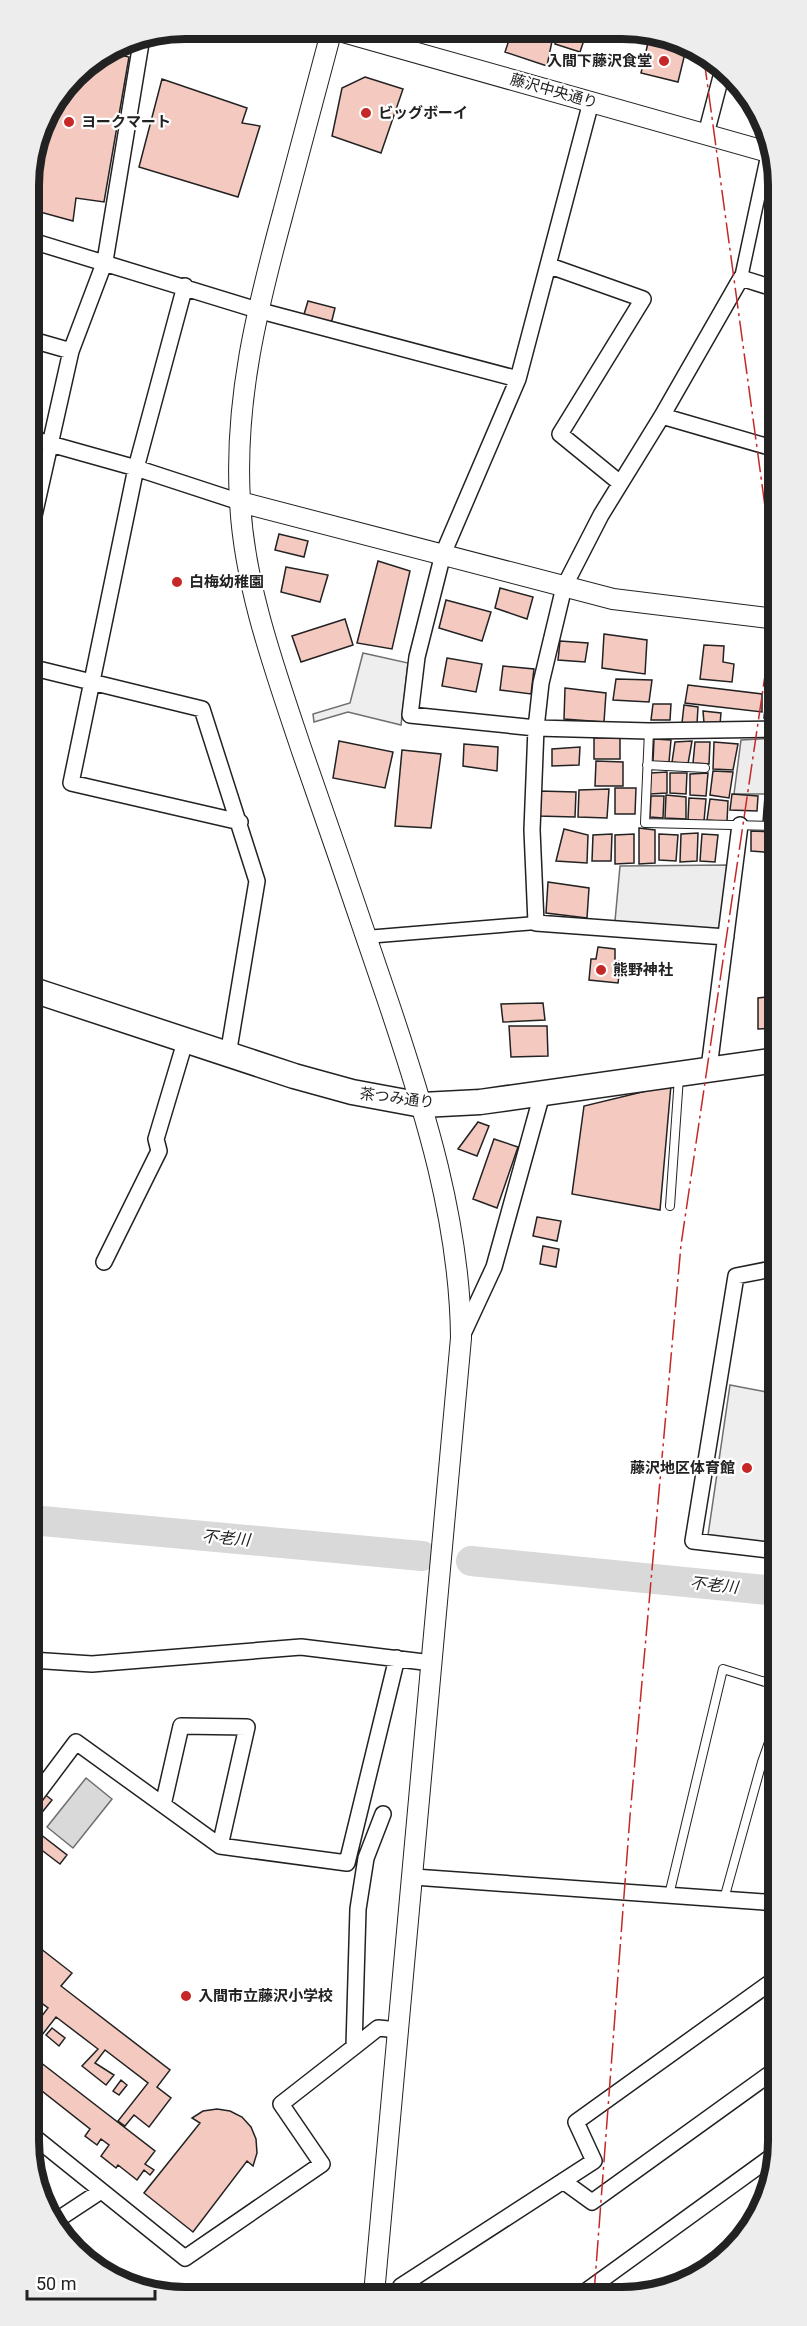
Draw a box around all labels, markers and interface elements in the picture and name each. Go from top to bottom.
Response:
place label: 入間下藤沢食堂 [547,52,652,70]
marker: 入間下藤沢食堂 [657,54,671,68]
street label: 藤沢中央通り [508,70,600,112]
place label: ビッグボーイ [378,104,468,122]
marker: ビッグボーイ [359,106,373,120]
place label: ヨークマート [81,113,171,131]
marker: ヨークマート [62,115,76,129]
place label: 白梅幼稚園 [189,573,264,591]
marker: 白梅幼稚園 [170,575,184,589]
place label: 熊野神社 [613,961,673,979]
marker: 熊野神社 [594,963,608,977]
street label: 茶つみ通り [359,1084,435,1112]
place label: 藤沢地区体育館 [630,1459,735,1477]
marker: 藤沢地区体育館 [740,1461,754,1475]
water label: 不老川 [201,1526,253,1550]
water label: 不老川 [689,1573,741,1597]
place label: 入間市立藤沢小学校 [198,1987,333,2005]
marker: 入間市立藤沢小学校 [179,1989,193,2003]
scale bar [27,2263,154,2301]
text: 50 m [36,2273,76,2294]

